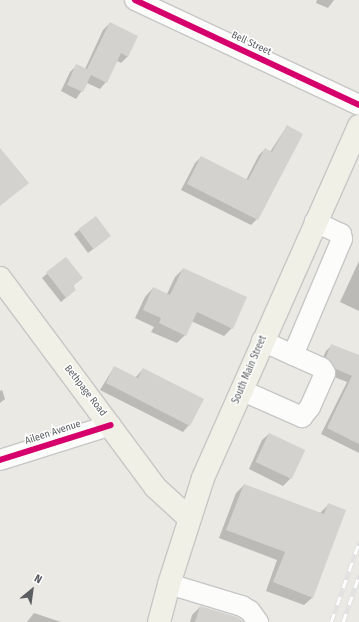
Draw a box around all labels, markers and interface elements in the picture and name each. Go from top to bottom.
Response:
street label: Bell Street [229,30,273,58]
street label: South Main Street [230,334,270,406]
street label: Bethpage Road [61,363,109,419]
street label: Aileen Avenue [24,418,82,448]
north arrow [12,570,52,610]
text: N [32,572,44,586]

